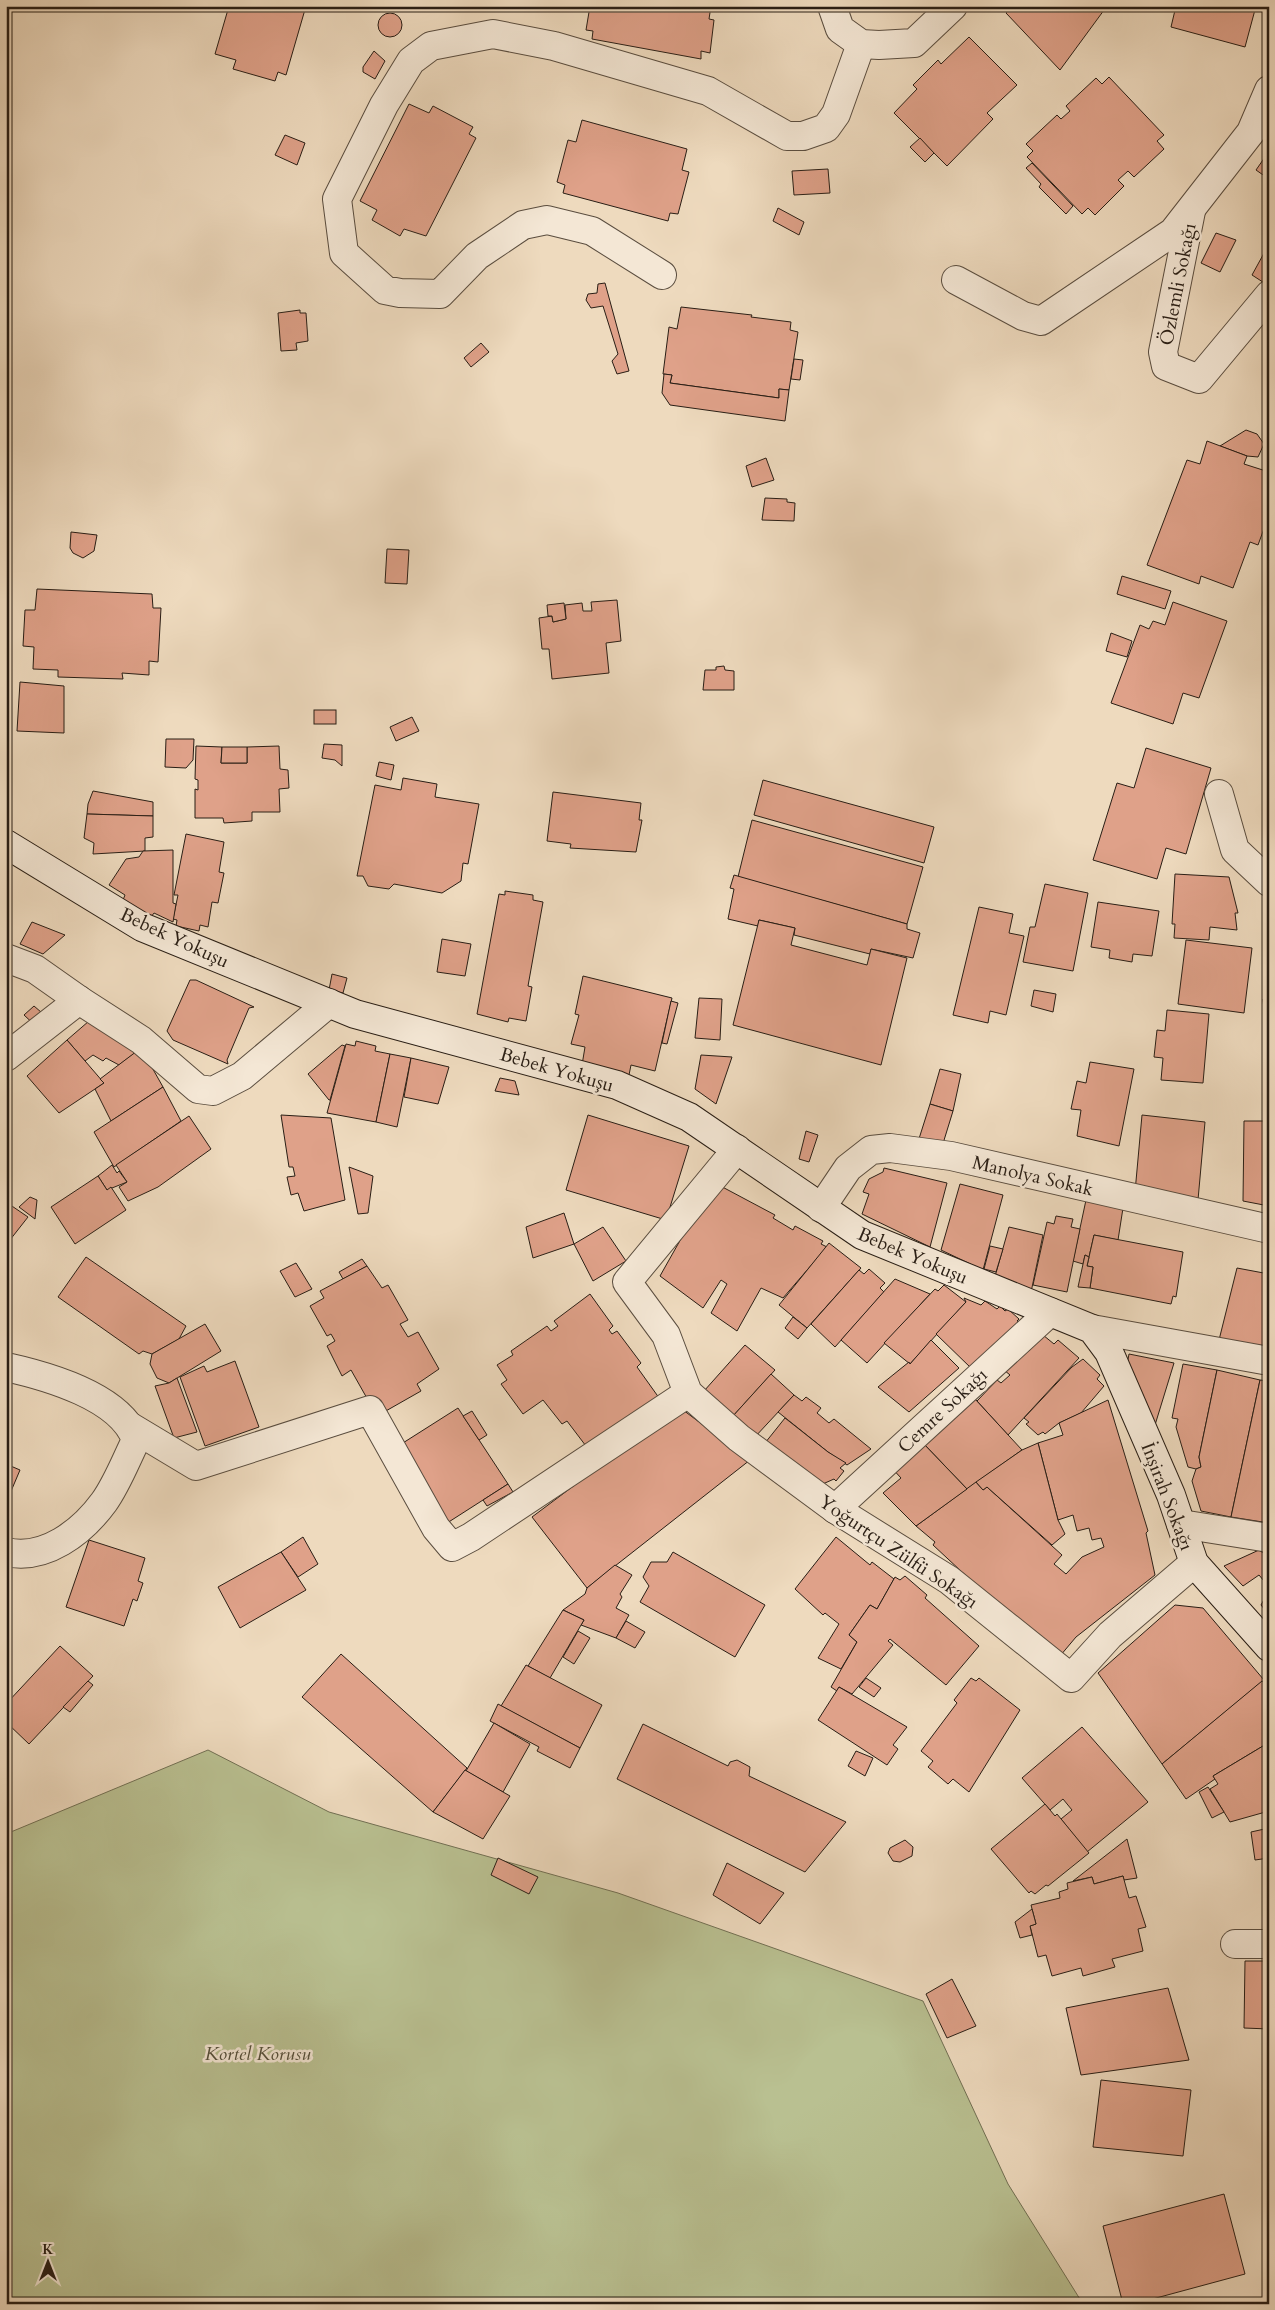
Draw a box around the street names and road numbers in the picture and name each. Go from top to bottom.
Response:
street label: Özlemli Sokağı [1153,221,1203,347]
street label: Bebek Yokuşu [116,901,233,975]
street label: Bebek Yokuşu [497,1041,617,1099]
street label: Manolya Sokak [970,1149,1097,1203]
street label: Bebek Yokuşu [853,1221,972,1291]
street label: Cemre Sokağı [892,1362,993,1459]
street label: İnşirah Sokağı [1135,1439,1200,1554]
street label: Yoğurtçu Zülfü Sokağı [814,1489,983,1615]

